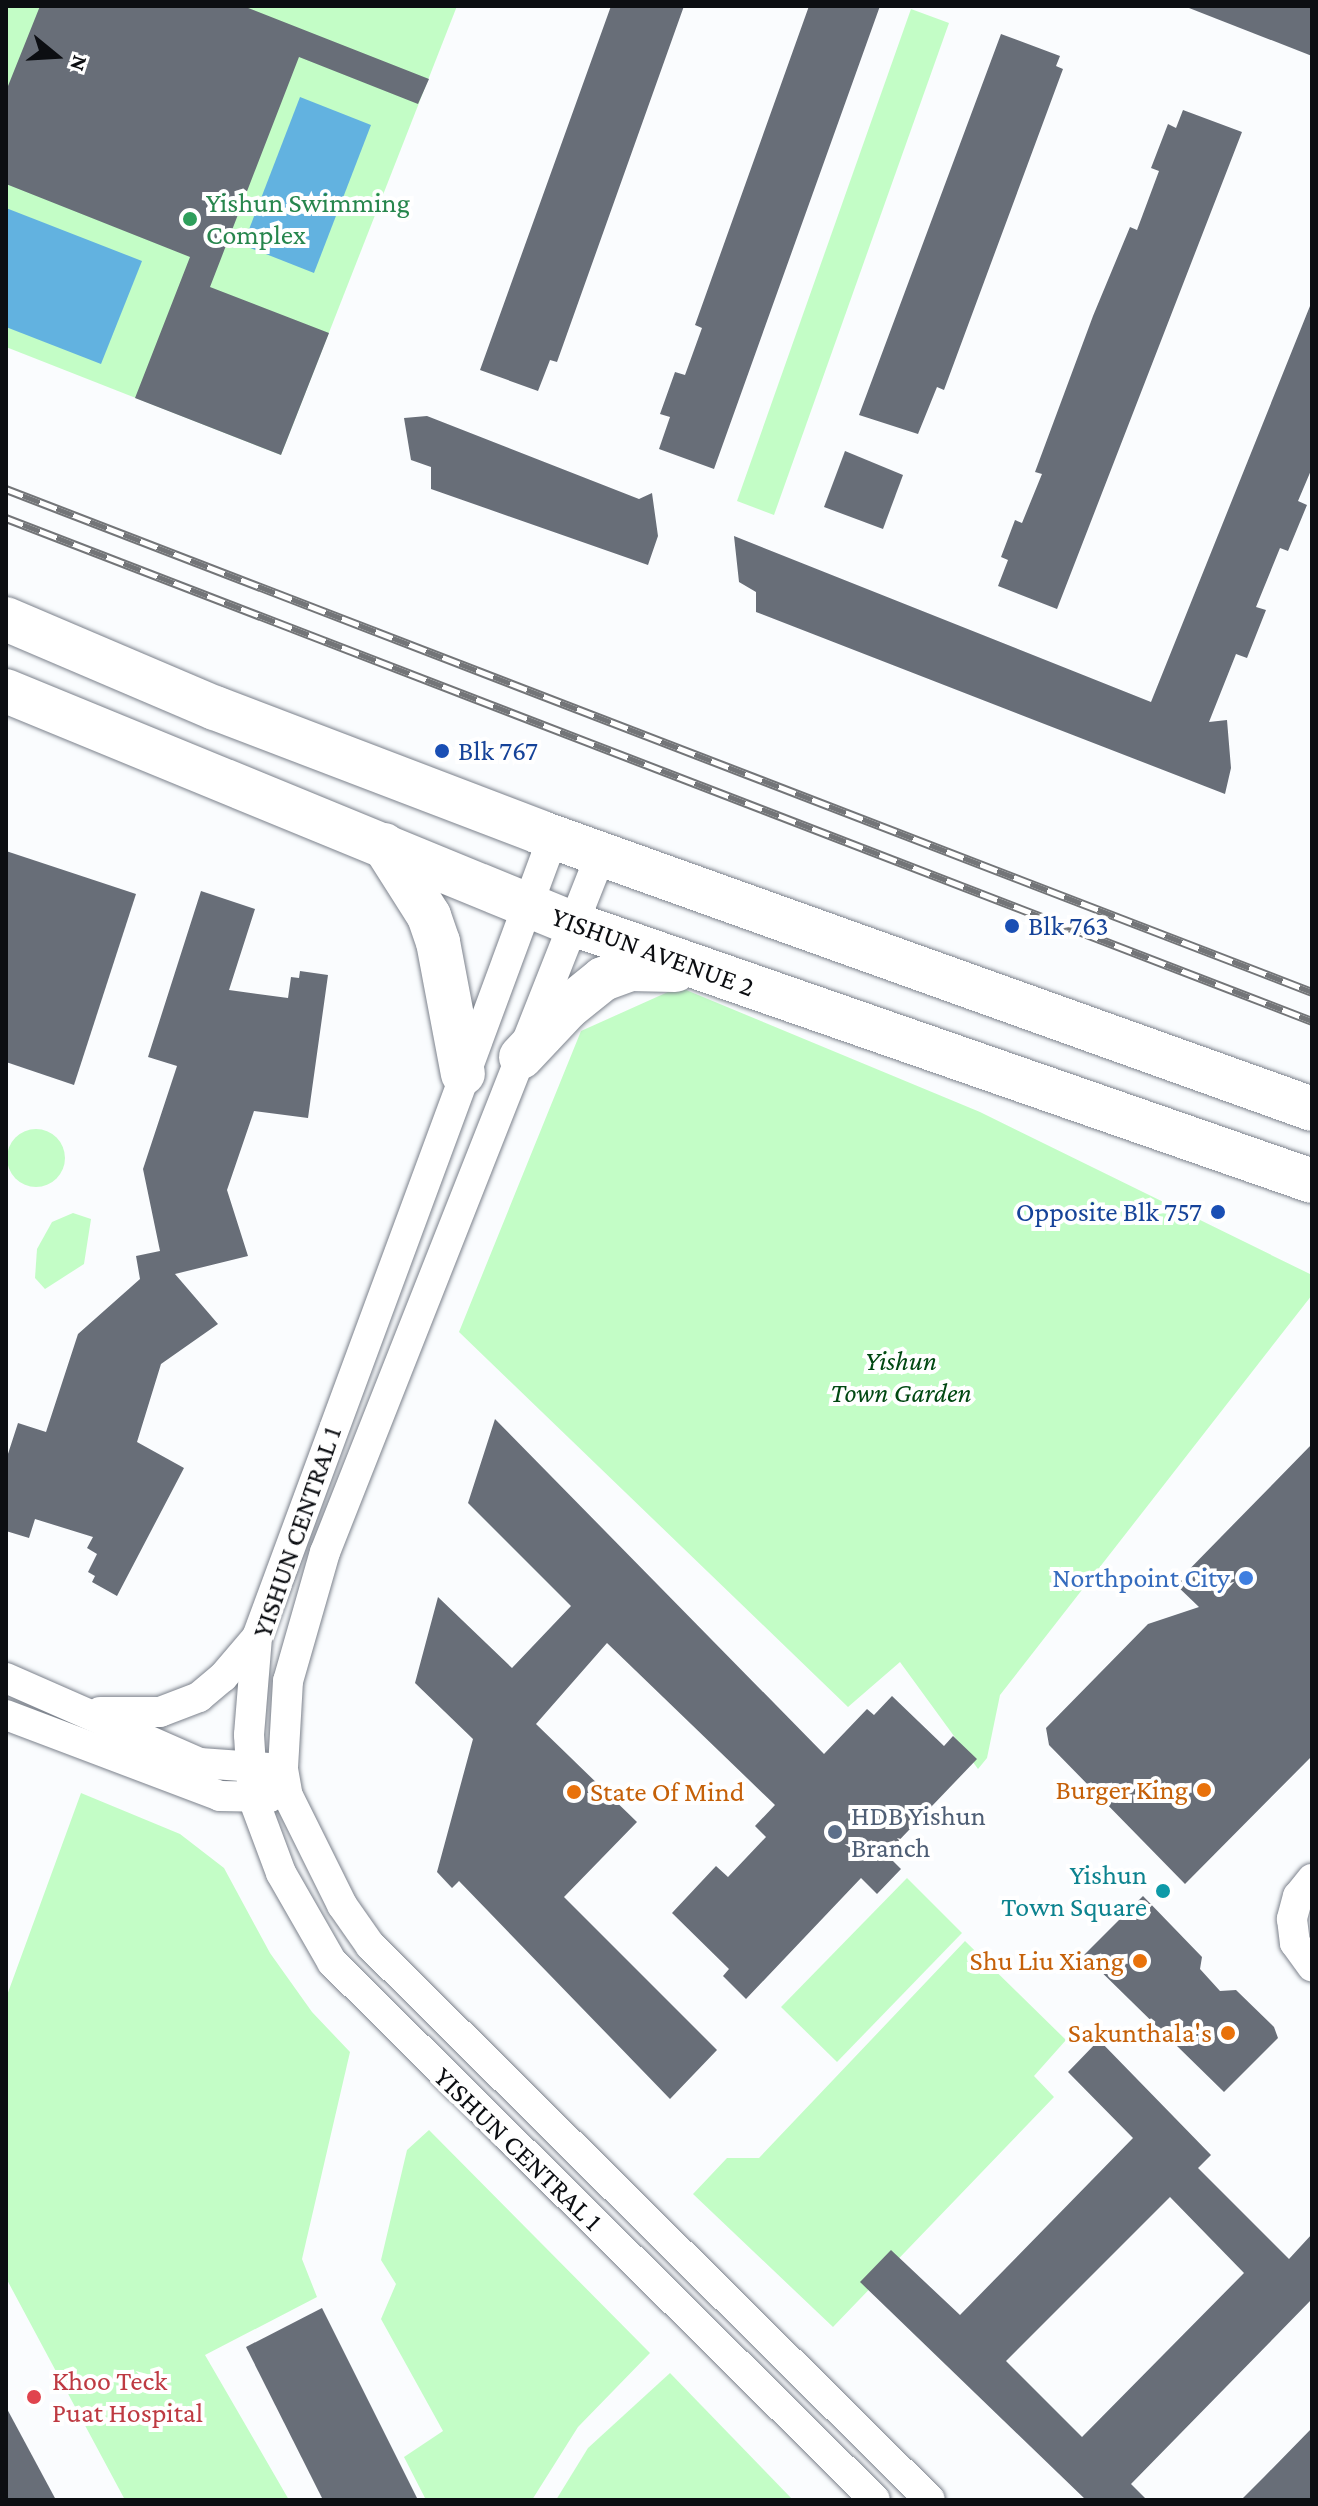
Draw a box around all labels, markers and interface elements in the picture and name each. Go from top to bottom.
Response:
north arrow [16,16,96,96]
text: N [65,53,94,75]
place label: Yishun Swimming Complex [206,186,410,252]
marker: Yishun Swimming Complex [181,210,199,228]
place label: Blk 767 [458,734,538,768]
marker: Blk 767 [433,742,451,760]
street label: YISHUN AVENUE 2 [547,900,759,1004]
place label: Blk 763 [1028,909,1108,943]
marker: Blk 763 [1003,917,1021,935]
place label: Opposite Blk 757 [1016,1195,1202,1229]
marker: Opposite Blk 757 [1209,1203,1227,1221]
park label: Yishun Town Garden [830,1344,972,1410]
street label: YISHUN CENTRAL 1 [245,1422,349,1642]
place label: Northpoint City [1052,1561,1230,1595]
marker: Northpoint City [1237,1569,1255,1587]
place label: Burger King [1055,1773,1188,1807]
place label: State Of Mind [590,1775,744,1809]
marker: Burger King [1195,1781,1213,1799]
marker: State Of Mind [565,1783,583,1801]
place label: HDB Yishun Branch [851,1799,986,1865]
marker: HDB Yishun Branch [826,1823,844,1841]
place label: Yishun Town Square [1001,1858,1147,1924]
marker: Yishun Town Square [1154,1882,1172,1900]
place label: Shu Liu Xiang [970,1944,1124,1978]
marker: Shu Liu Xiang [1131,1952,1149,1970]
place label: Sakunthala's [1068,2016,1212,2050]
marker: Sakunthala's [1219,2024,1237,2042]
street label: YISHUN CENTRAL 1 [427,2060,609,2238]
place label: Khoo Teck Puat Hospital [52,2364,203,2430]
marker: Khoo Teck Puat Hospital [23,2386,45,2408]

